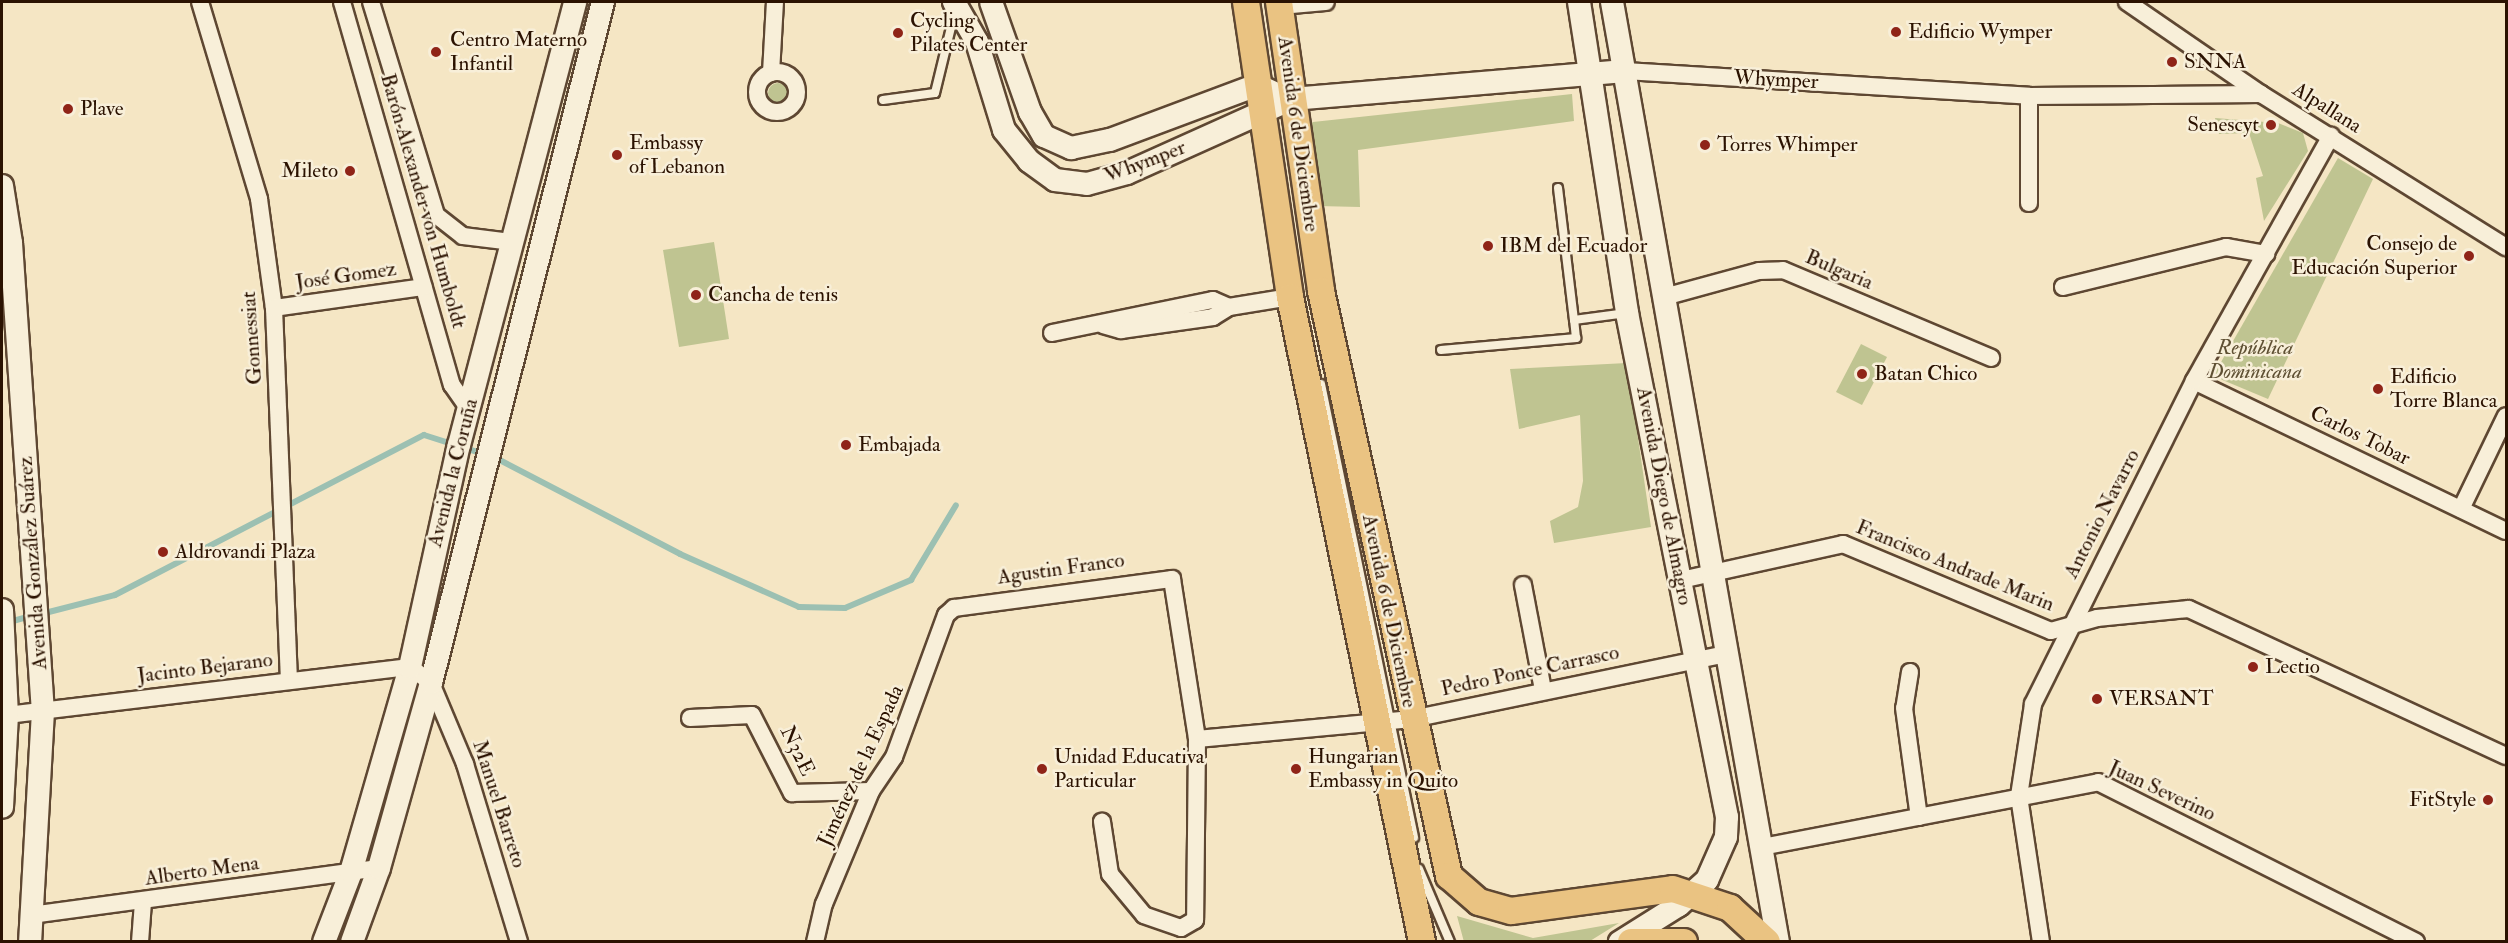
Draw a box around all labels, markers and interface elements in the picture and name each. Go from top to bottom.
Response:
place label: Cycling Pilates Center [910,8,1027,58]
place label: Edificio Wymper [1908,19,2052,45]
marker: Edificio Wymper [1889,25,1903,39]
marker: Cycling Pilates Center [891,26,905,40]
place label: Centro Materno Infantil [450,27,587,77]
street label: Avenida 6 de Diciembre [1272,35,1324,233]
marker: Centro Materno Infantil [427,43,445,61]
place label: SNNA [2184,49,2246,75]
marker: SNNA [2165,55,2179,69]
street label: Whymper [1733,65,1819,95]
street label: Barón Alexander von Humboldt [375,71,471,331]
street label: Alpallana [2288,77,2366,139]
place label: Plave [80,96,124,122]
marker: Plave [61,102,75,116]
place label: Senescyt [2187,112,2259,138]
marker: Senescyt [2264,118,2278,132]
place label: Embassy of Lebanon [629,130,725,180]
place label: Torres Whimper [1717,132,1858,158]
street label: Whymper [1101,135,1189,189]
marker: Torres Whimper [1698,138,1712,152]
marker: Embassy of Lebanon [610,148,624,162]
place label: Mileto [281,158,338,184]
marker: Mileto [343,164,357,178]
place label: Consejo de Educación Superior [2291,231,2457,281]
place label: IBM del Ecuador [1500,233,1647,259]
marker: IBM del Ecuador [1481,239,1495,253]
street label: Bulgaria [1801,245,1877,295]
marker: Consejo de Educación Superior [2462,249,2476,263]
street label: José Gomez [294,256,398,296]
place label: Cancha de tenis [708,282,838,308]
marker: Cancha de tenis [689,288,703,302]
street label: Gonnessiat [236,290,268,386]
park label: República Dominicana [2208,335,2302,385]
place label: Batan Chico [1874,361,1977,387]
place label: Edificio Torre Blanca [2390,364,2497,414]
marker: Batan Chico [1855,367,1869,381]
marker: Edificio Torre Blanca [2371,382,2385,396]
street label: Avenida Diego de Almagro [1630,385,1698,607]
street label: Avenida la Coruña [422,396,484,550]
street label: Carlos Tobar [2306,401,2414,471]
place label: Embajada [858,432,941,458]
marker: Embajada [839,438,853,452]
street label: Antonio Navarro [2059,445,2145,583]
street label: Avenida González Suárez [13,455,53,671]
street label: Avenida 6 de Diciembre [1356,512,1422,710]
street label: Francisco Andrade Marin [1852,515,2058,617]
place label: Aldrovandi Plaza [175,539,315,565]
marker: Aldrovandi Plaza [156,545,170,559]
street label: Agustin Franco [996,548,1126,590]
street label: Pedro Ponce Carrasco [1439,640,1621,702]
street label: Jacinto Bejarano [136,647,274,689]
place label: Lectio [2265,654,2320,680]
marker: Lectio [2246,660,2260,674]
street label: Jiménez de la Espada [812,681,910,851]
place label: VERSANT [2109,686,2213,712]
marker: VERSANT [2090,692,2104,706]
street label: N32E [774,722,820,780]
street label: Manuel Barreto [467,737,531,871]
place label: Unidad Educativa Particular [1054,744,1204,794]
place label: Hungarian Embassy in Quito [1308,744,1458,794]
street label: Juan Severino [2104,755,2220,827]
marker: Unidad Educativa Particular [1035,762,1049,776]
marker: Hungarian Embassy in Quito [1289,762,1303,776]
place label: FitStyle [2409,787,2476,813]
marker: FitStyle [2481,793,2495,807]
street label: Alberto Mena [143,851,261,891]

